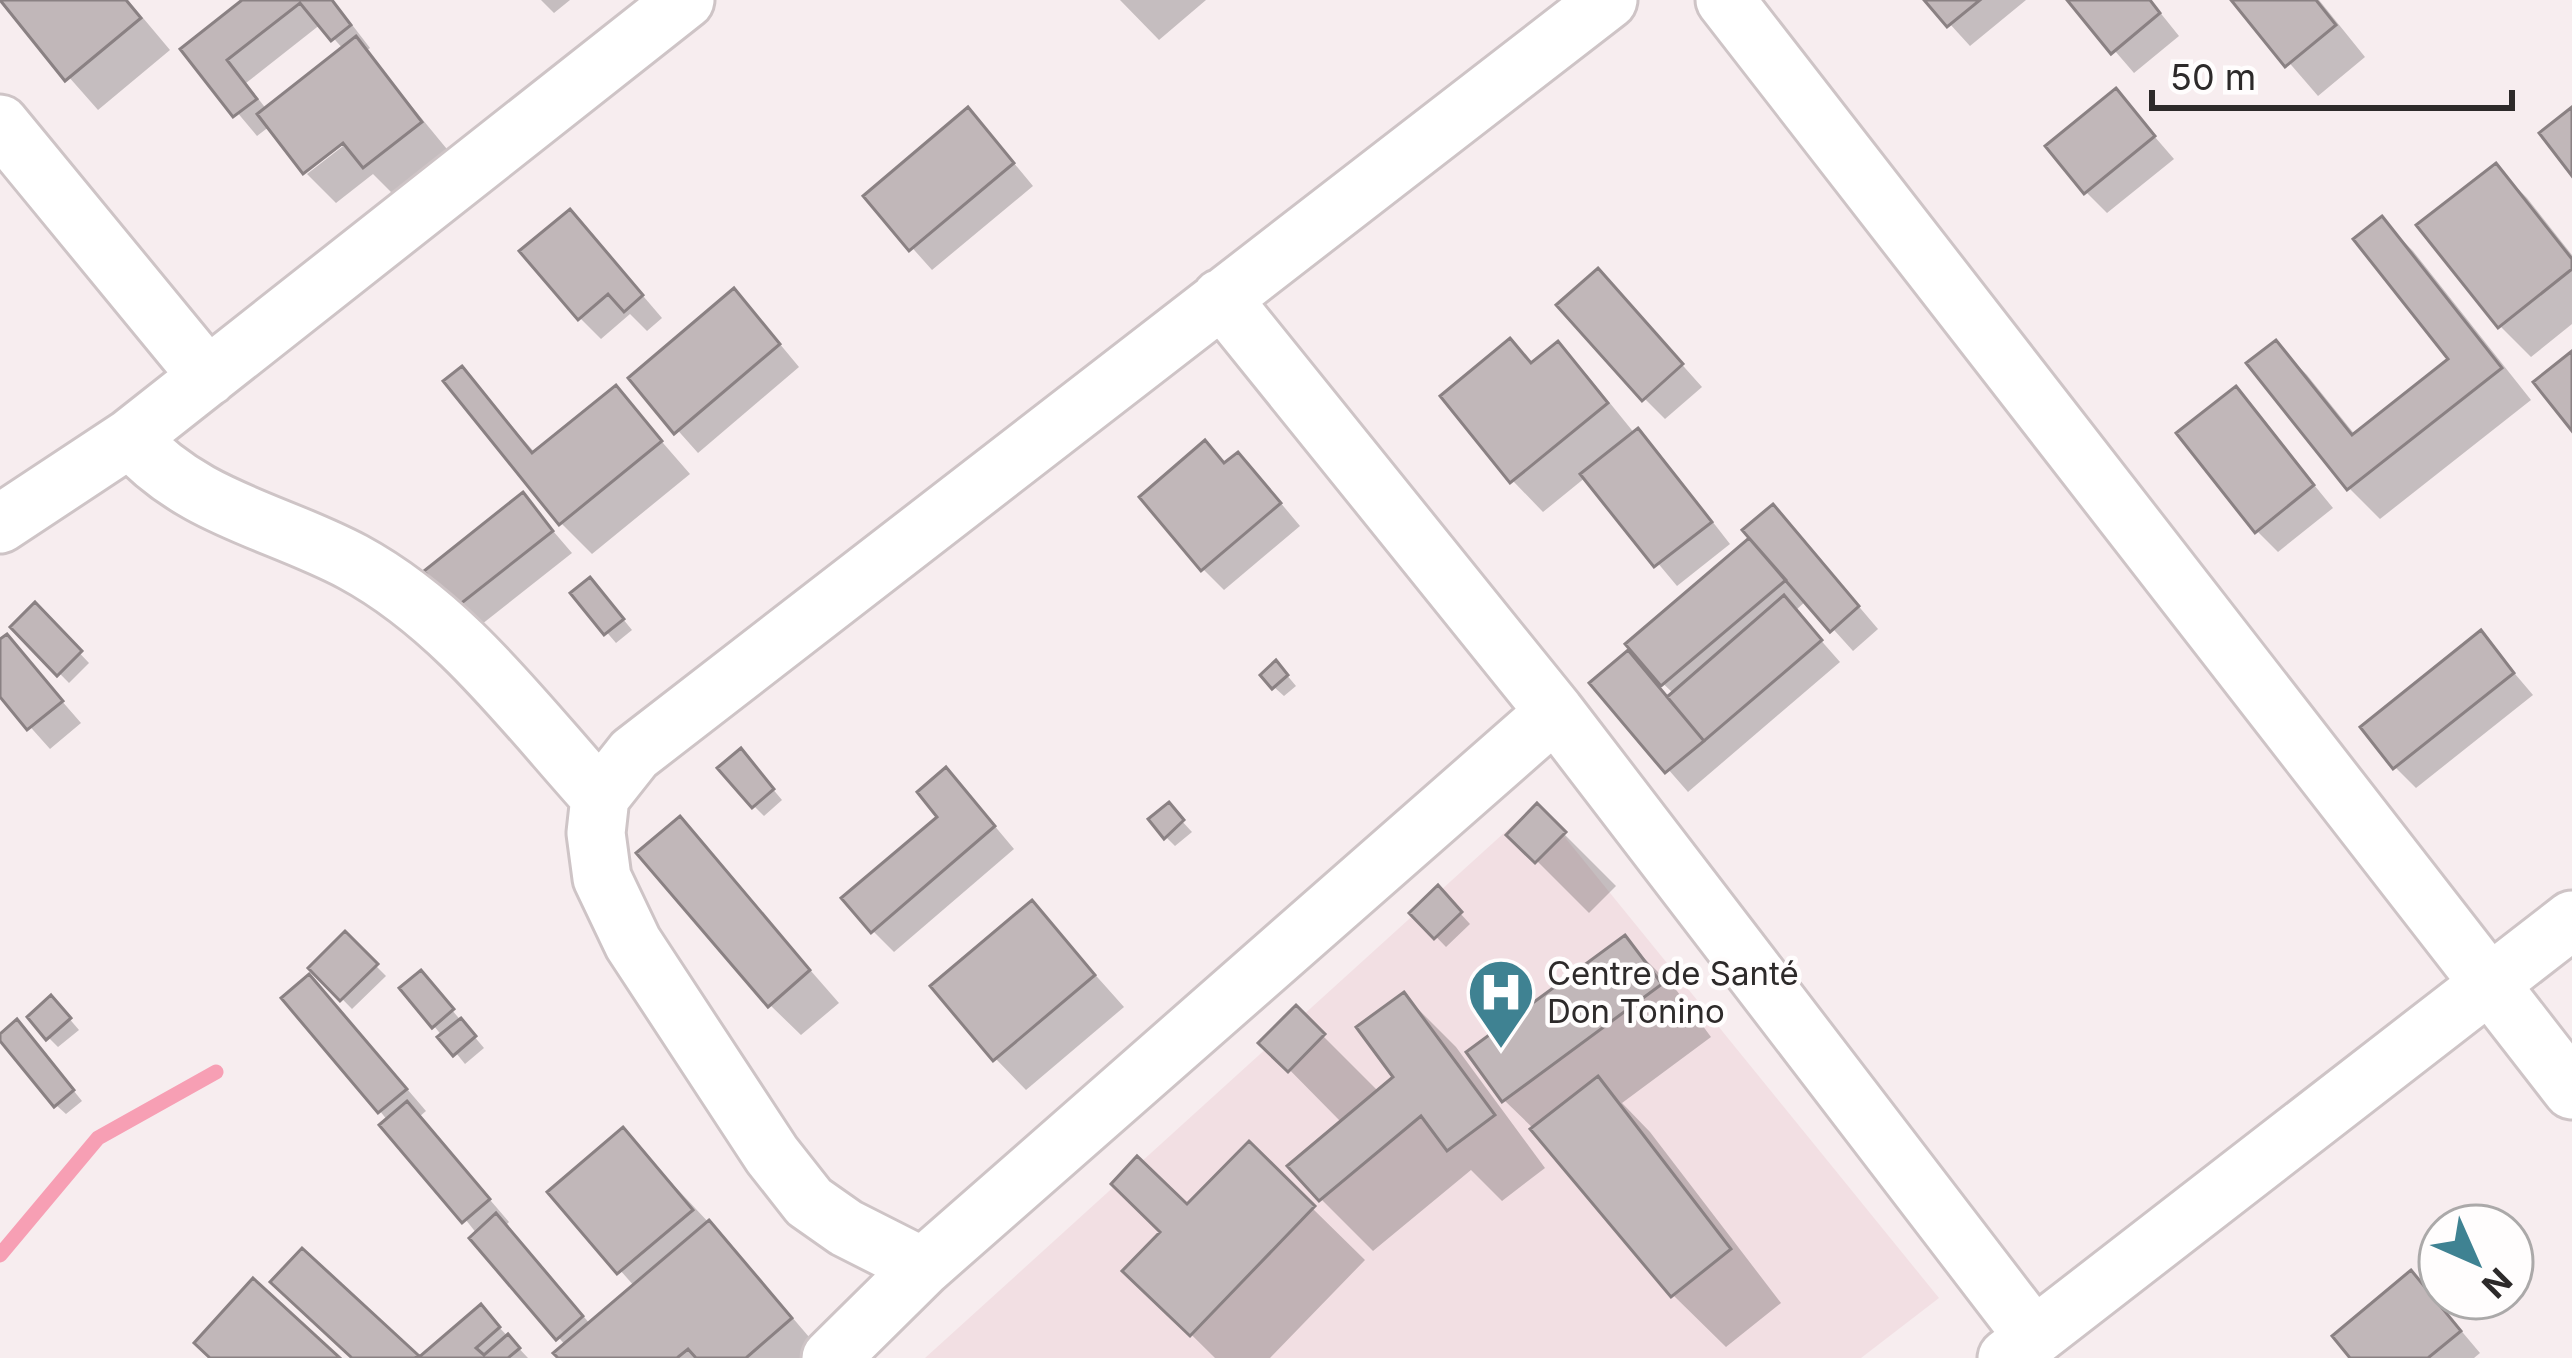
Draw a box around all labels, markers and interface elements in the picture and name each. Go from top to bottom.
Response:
scale bar [2152,36,2512,110]
text: 50 m [2170,55,2256,99]
place label: Centre de Santé Don Tonino [1547,953,1799,1031]
hospital icon: Centre de Santé Don Tonino [1466,957,1536,1051]
north arrow [2416,1202,2536,1322]
text: N [2474,1260,2520,1306]

